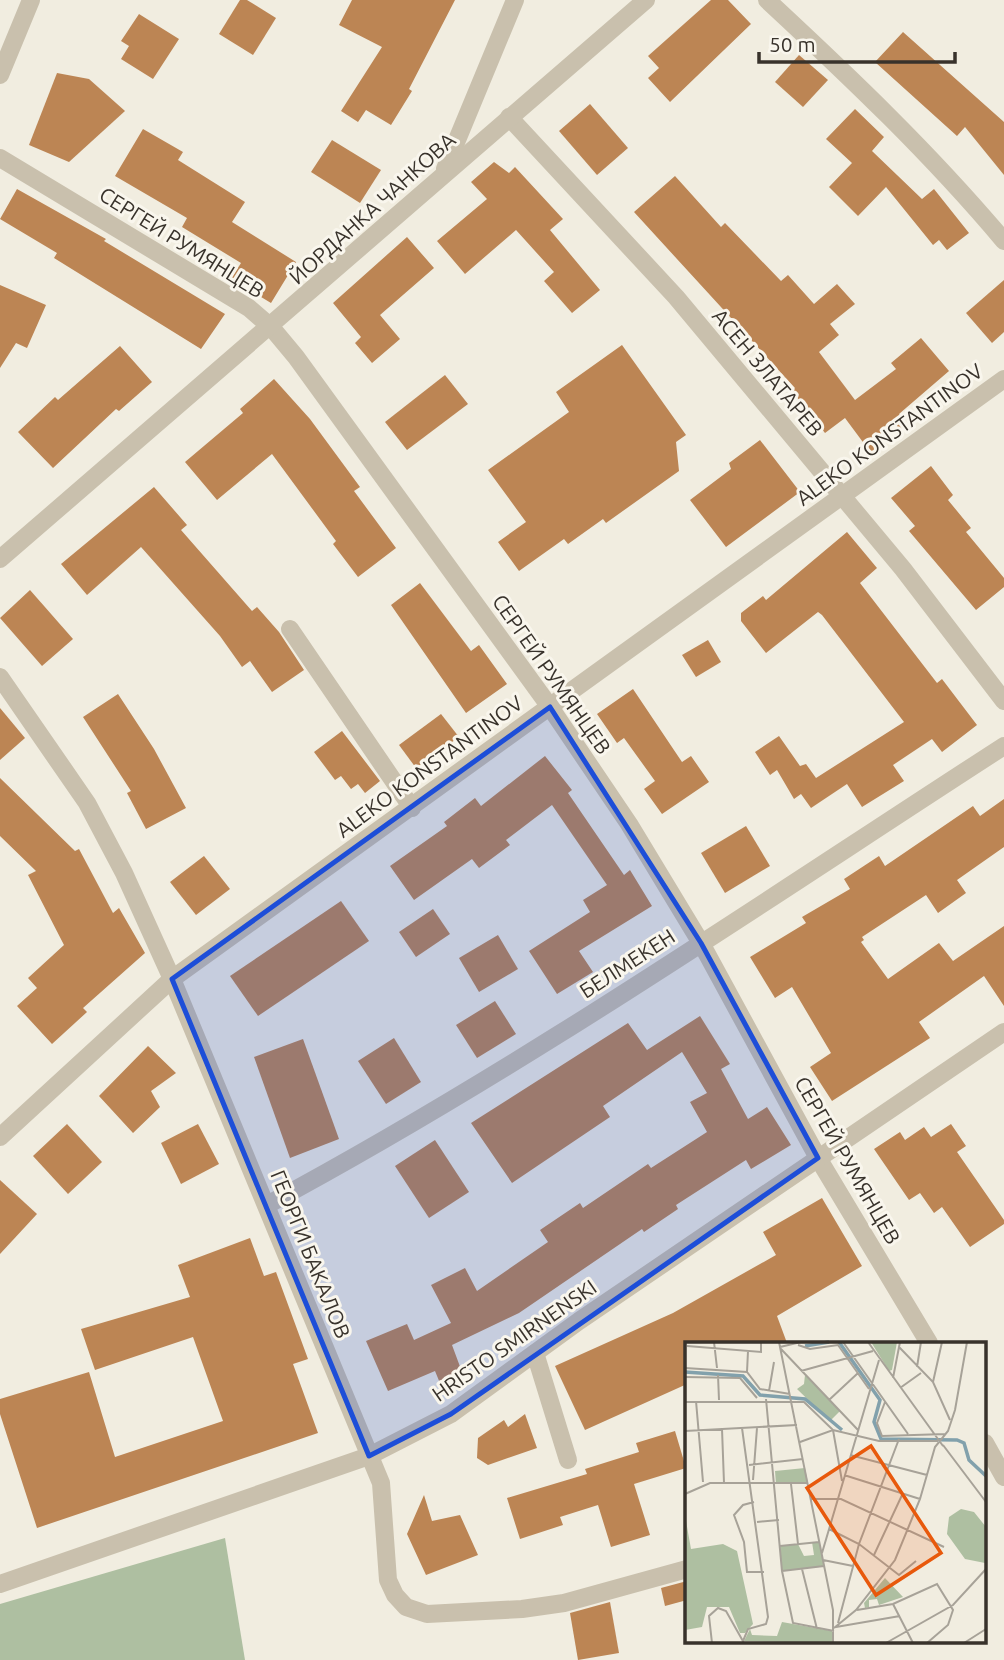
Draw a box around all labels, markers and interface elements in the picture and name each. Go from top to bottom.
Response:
scale bar [759,21,955,65]
text: 50 m [769,32,816,56]
street label: ЙОРДАНКА ЧАНКОВА [284,127,460,289]
street label: СЕРГЕЙ РУМЯНЦЕВ [95,182,269,302]
street label: АСЕН ЗЛАТАРЕВ [708,304,828,440]
street label: ALEKO KONSTANTINOV [791,358,987,510]
street label: СЕРГЕЙ РУМЯНЦЕВ [488,590,616,758]
street label: ALEKO KONSTANTINOV [331,690,527,842]
street label: БЕЛМЕКЕН [575,923,679,1003]
street label: СЕРГЕЙ РУМЯНЦЕВ [790,1072,906,1248]
street label: ГЕОРГИ БАКАЛОВ [266,1166,356,1342]
street label: HRISTO SMIRNENSKI [427,1274,601,1406]
inset map [685,1342,986,1642]

